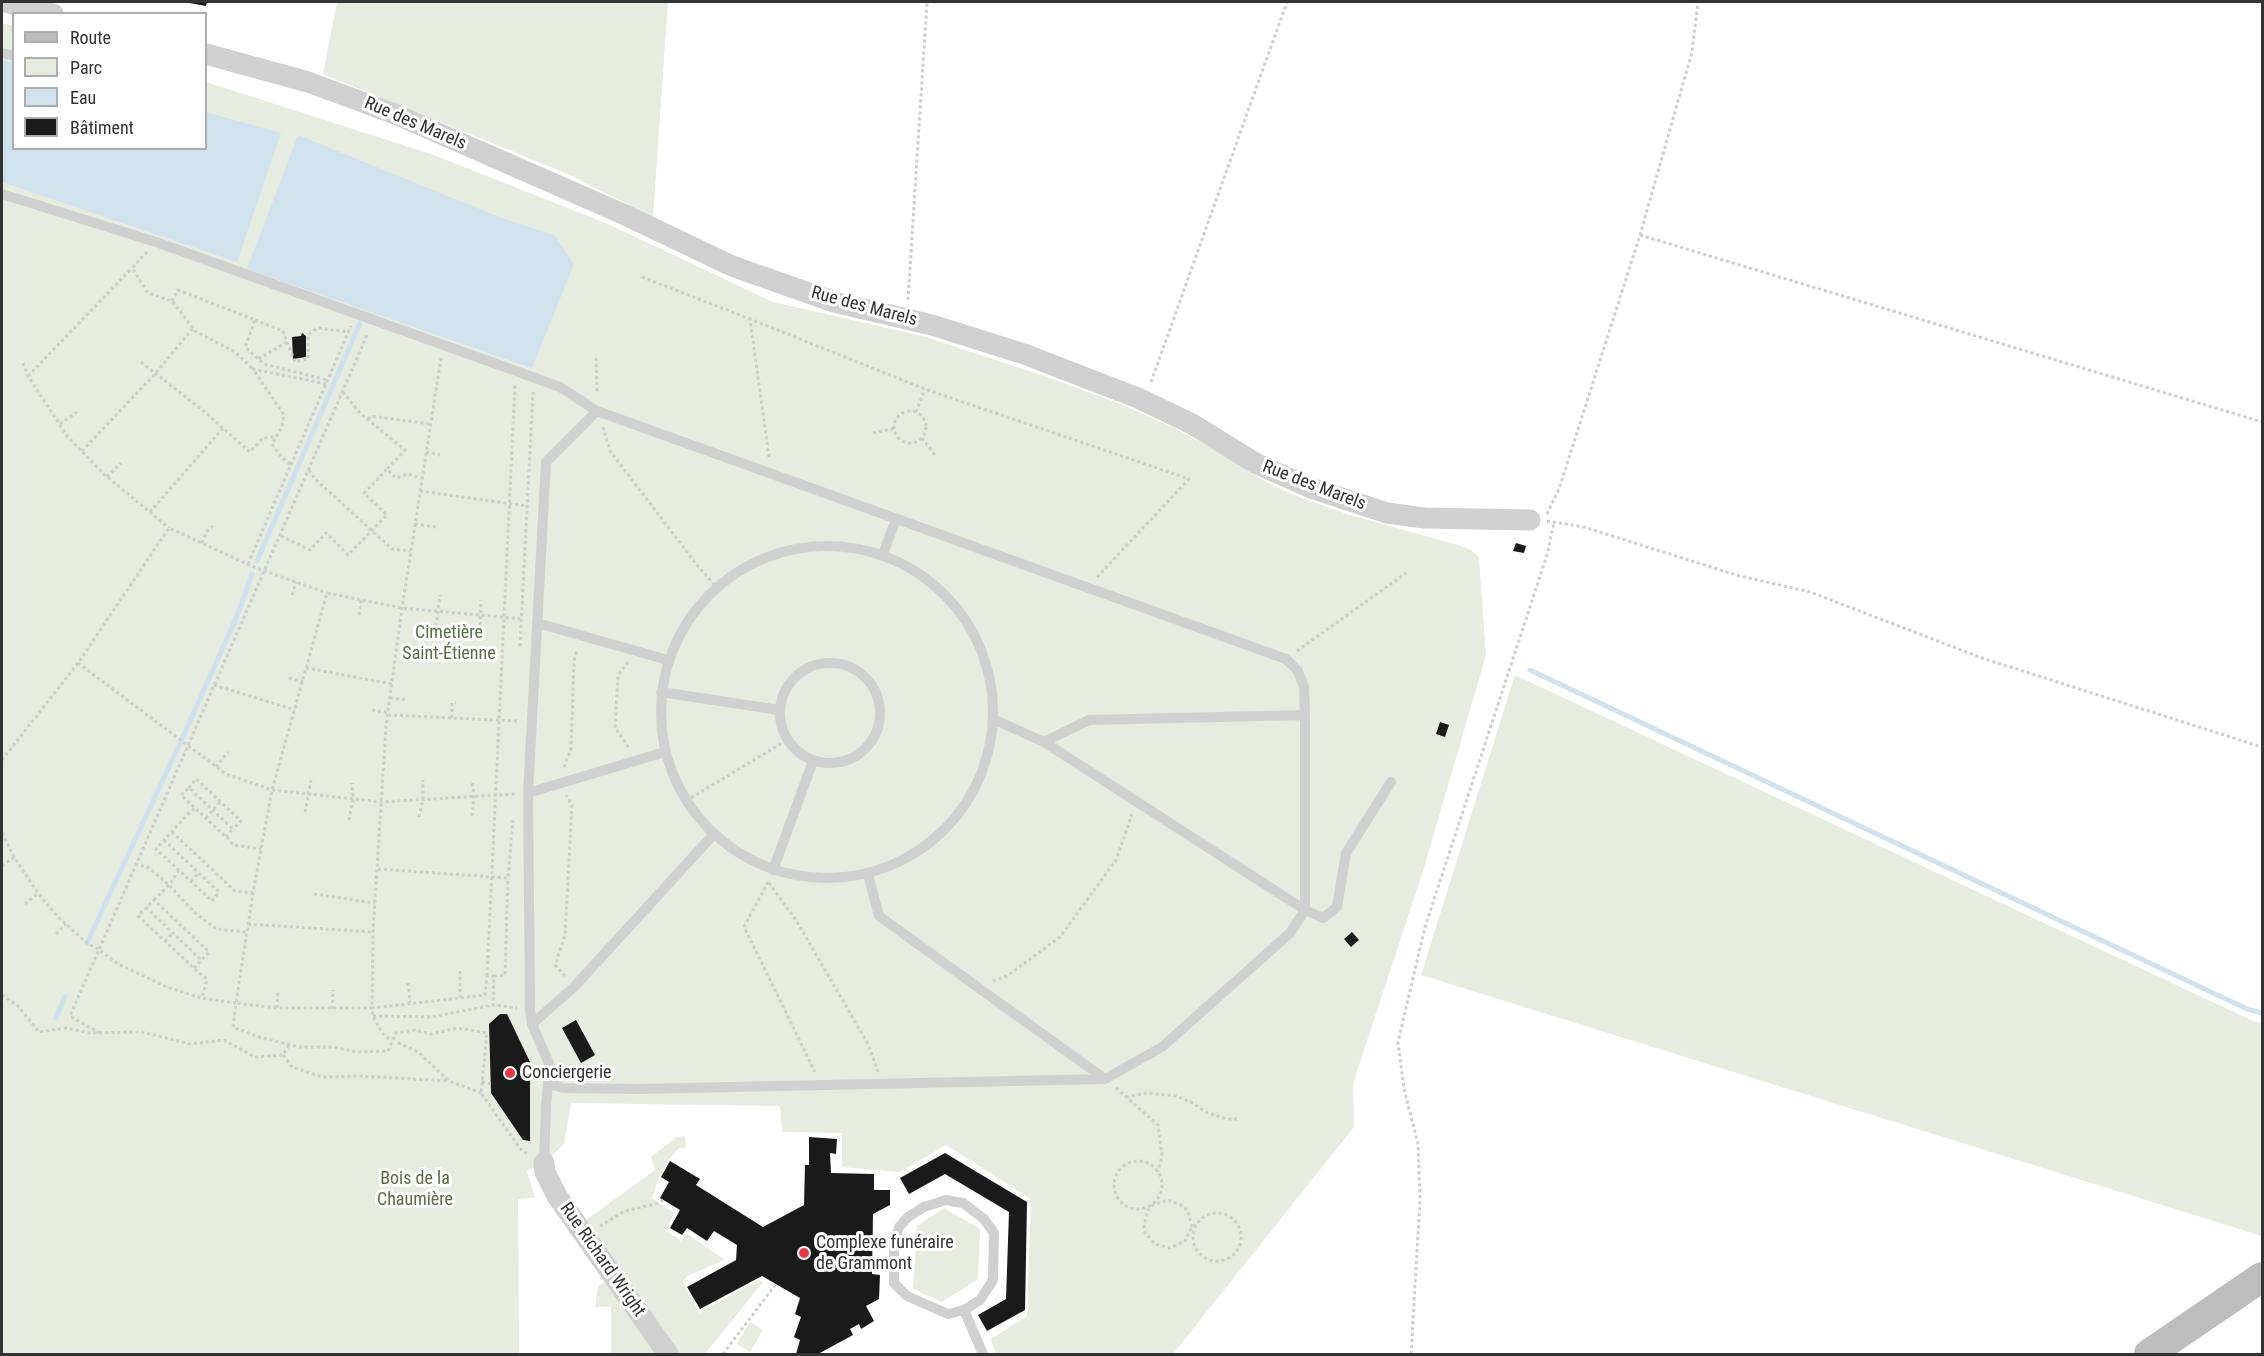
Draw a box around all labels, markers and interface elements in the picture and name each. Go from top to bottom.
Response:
legend [12,12,207,150]
text: Route [70,27,111,48]
text: Parc [70,57,102,78]
text: Eau [70,87,96,108]
street label: Rue des Marels [361,93,469,155]
text: Bâtiment [70,117,134,138]
street label: Rue des Marels [809,282,919,332]
street label: Rue des Marels [1259,456,1369,516]
park label: Cimetière Saint-Étienne [402,622,496,664]
place label: Conciergerie [522,1062,612,1084]
marker: Conciergerie [503,1066,517,1080]
park label: Bois de la Chaumière [377,1168,453,1210]
street label: Rue Richard Wright [555,1199,649,1321]
place label: Complexe funéraire de Grammont [816,1232,954,1274]
marker: Complexe funéraire de Grammont [797,1246,811,1260]

